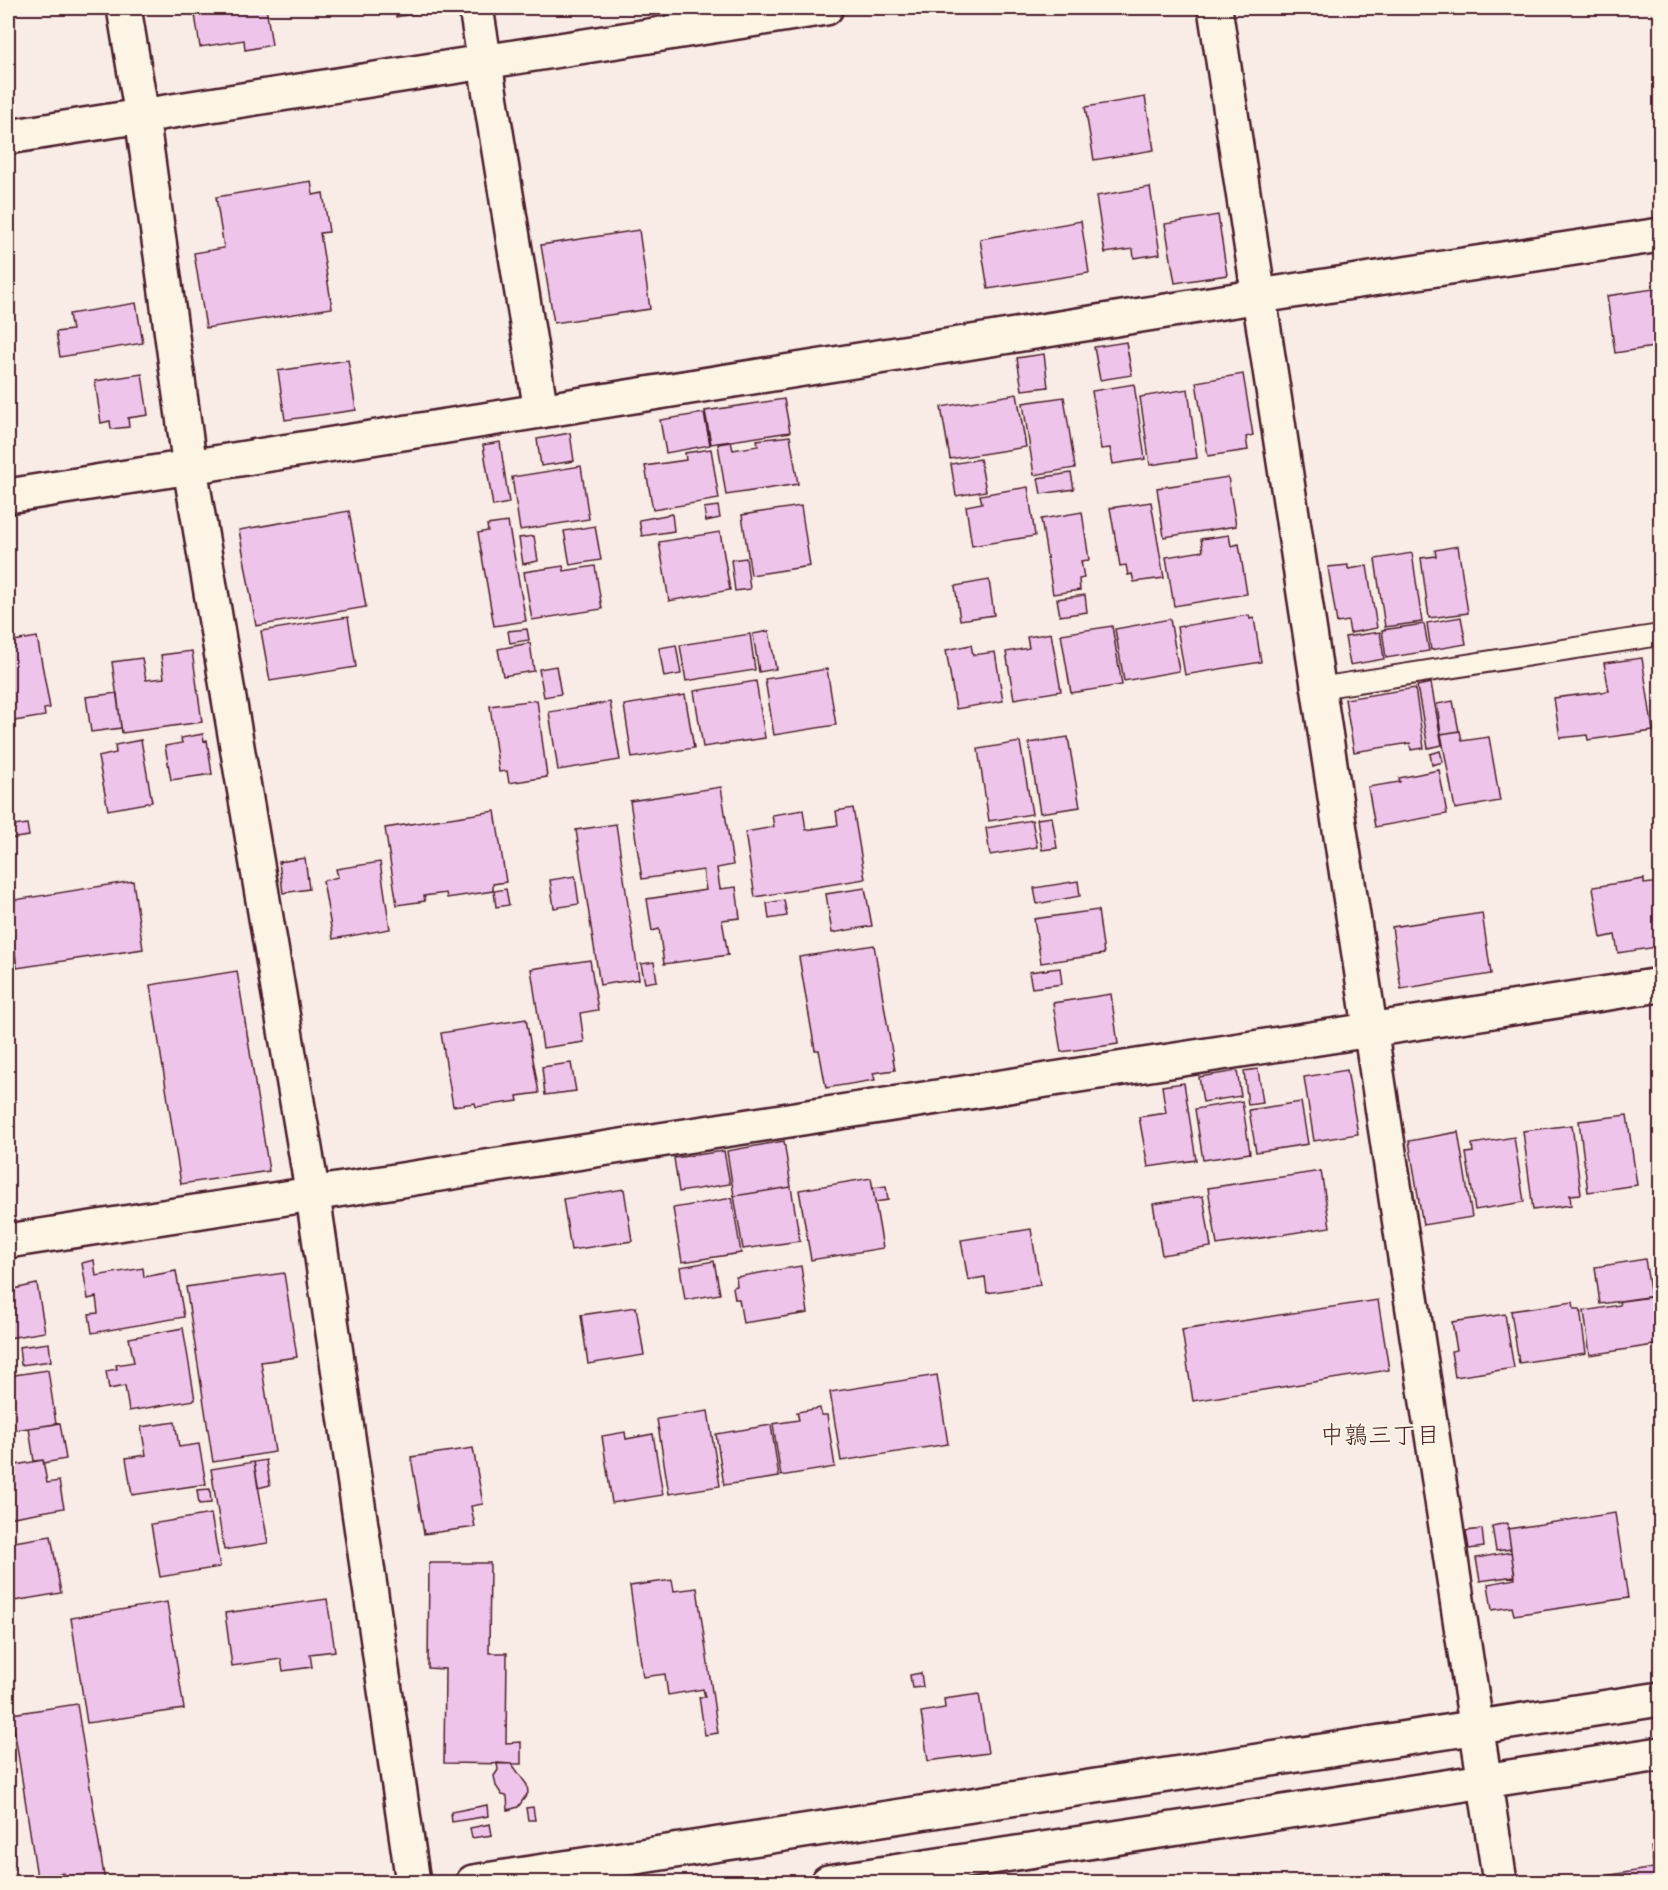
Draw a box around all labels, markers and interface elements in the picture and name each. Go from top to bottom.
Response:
district label: 中鶉三丁目 [1320,1421,1440,1452]

